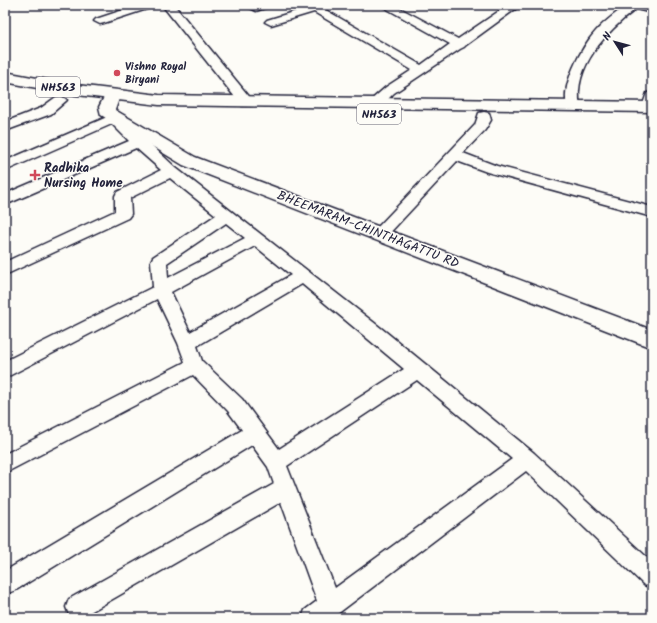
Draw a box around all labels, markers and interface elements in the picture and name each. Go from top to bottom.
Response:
north arrow [595,22,635,62]
text: N [598,29,617,45]
place label: Vishno Royal Biryani [125,58,186,89]
marker: Vishno Royal Biryani [112,68,122,78]
road number: NH563 [36,77,80,97]
road number: NH563 [357,104,401,124]
place label: Radhika Nursing Home [44,158,123,194]
marker: Radhika Nursing Home [29,169,41,181]
street label: BHEEMARAM-CHINTHAGATTU RD [274,185,462,275]

